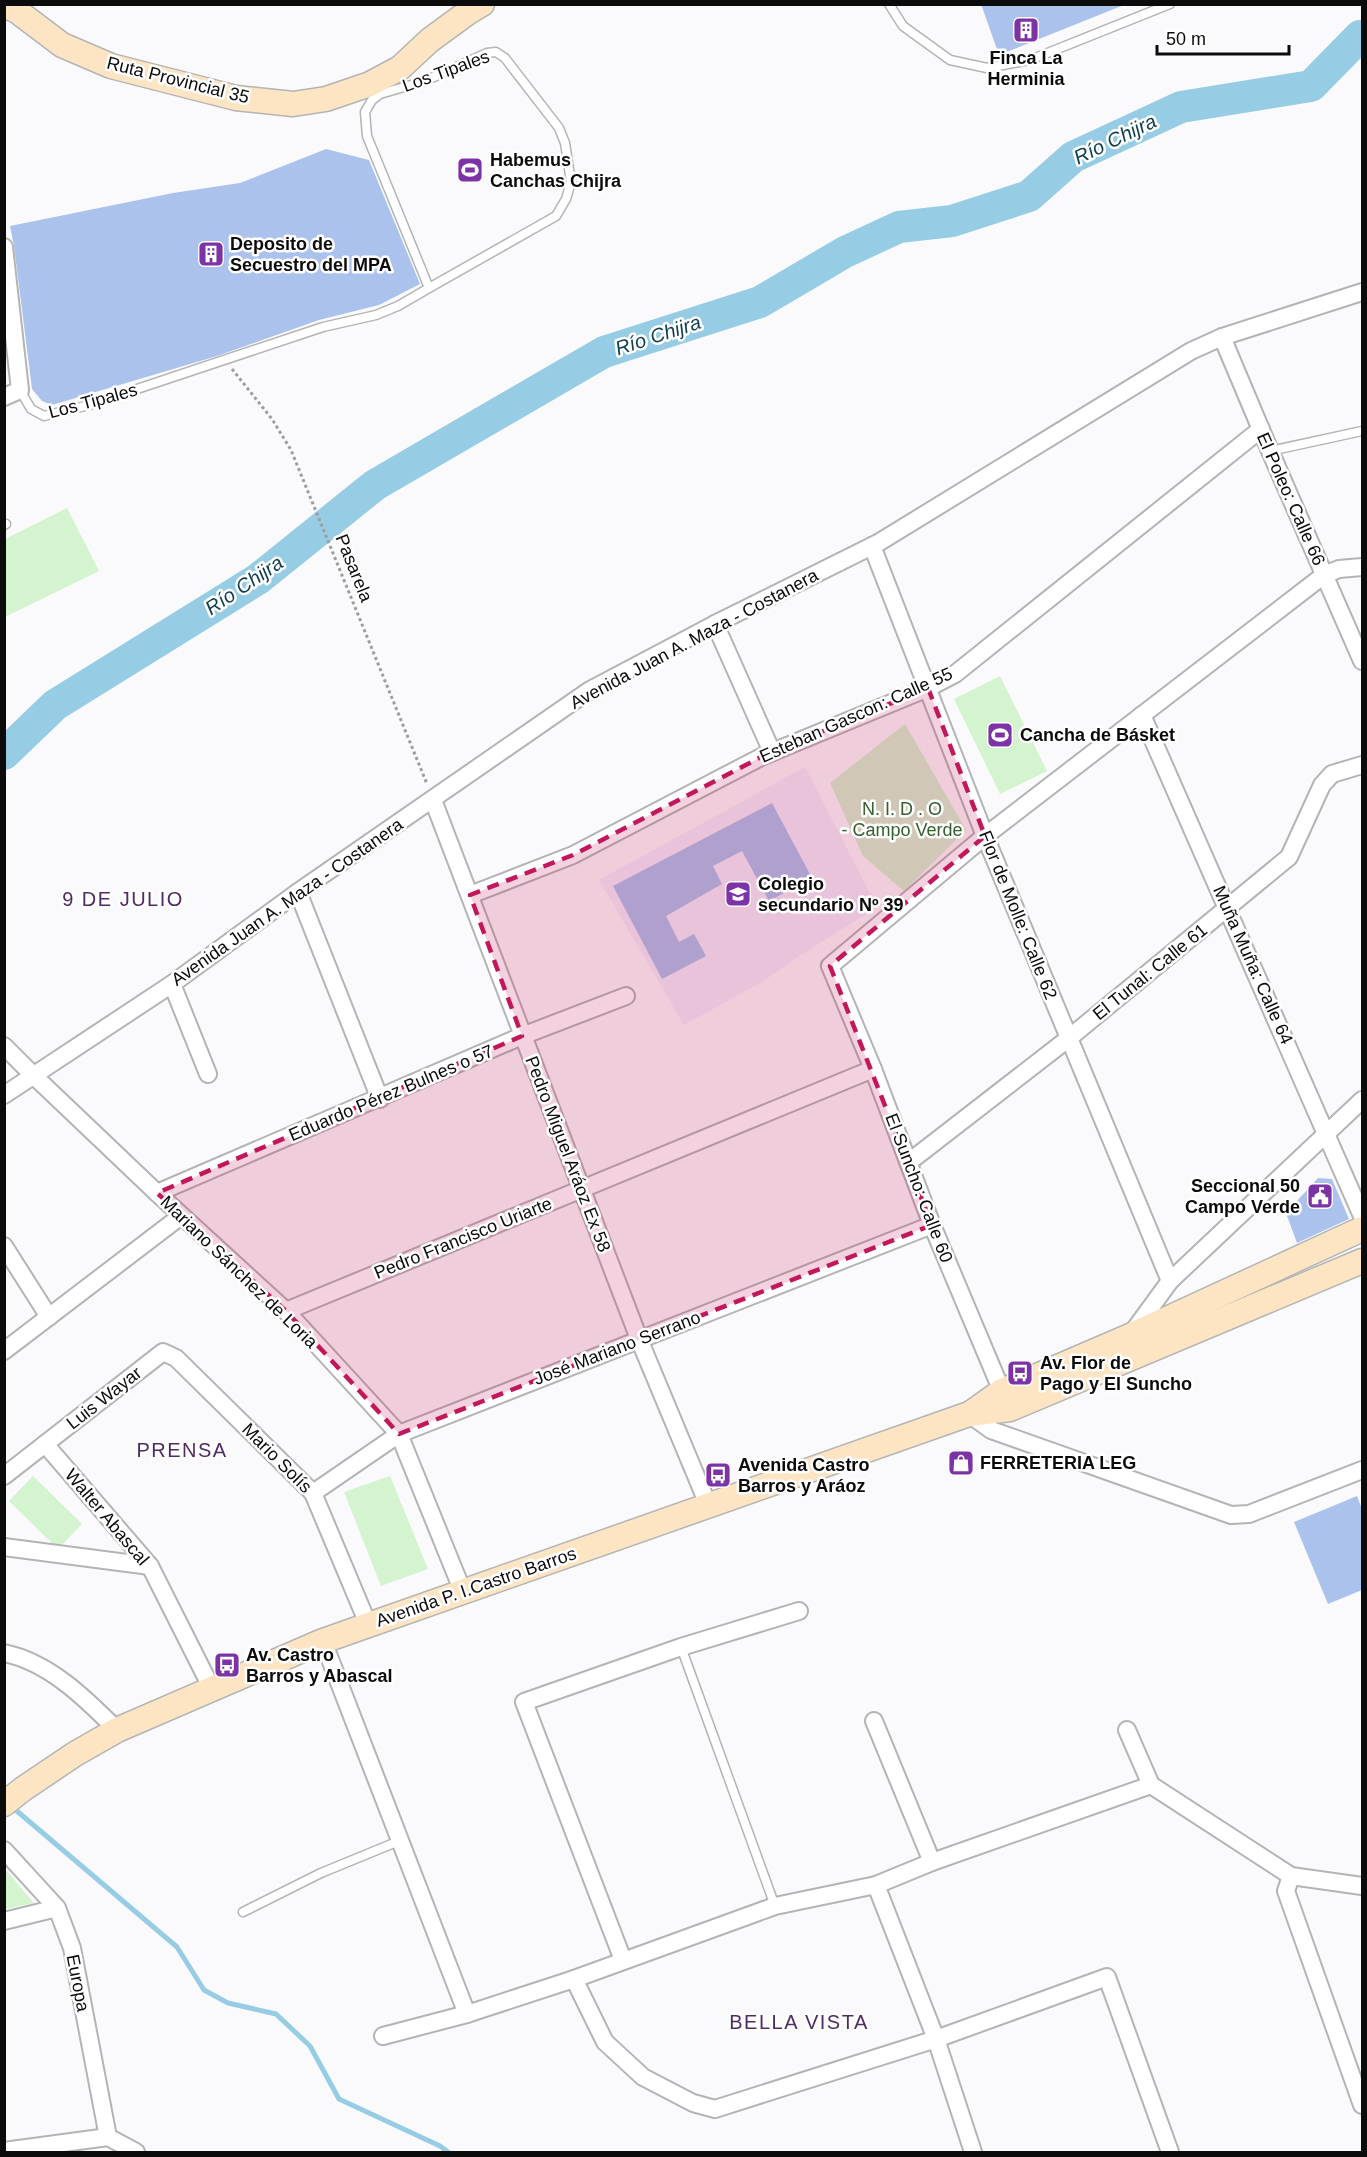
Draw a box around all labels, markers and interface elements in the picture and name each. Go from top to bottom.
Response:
building icon: Finca La Herminia [1011,15,1041,45]
scale bar [1157,18,1289,56]
text: 50 m [1166,29,1206,49]
street label: Los Tipales [400,46,492,96]
place label: Finca La Herminia [987,48,1066,89]
street label: Ruta Provincial 35 [105,53,251,107]
water label: Río Chijra [1070,110,1160,168]
place label: Habemus Canchas Chijra [490,150,622,191]
sports icon: Habemus Canchas Chijra [455,155,485,185]
place label: Deposito de Secuestro del MPA [230,234,392,275]
building icon: Deposito de Secuestro del MPA [196,239,226,269]
water label: Río Chijra [612,311,704,359]
street label: Los Tipales [46,380,140,422]
street label: El Poleo: Calle 66 [1253,430,1329,568]
street label: Pasarela [331,531,377,606]
water label: Río Chijra [201,551,287,619]
street label: Avenida Juan A. Maza - Costanera [567,564,822,713]
street label: Esteban Gascon: Calle 55 [756,663,956,767]
sports icon: Cancha de Básket [985,720,1015,750]
place label: Cancha de Básket [1020,725,1175,745]
park label: N. I. D . O - Campo Verde [841,799,963,840]
street label: Avenida Juan A. Maza - Costanera [167,814,407,990]
street label: Flor de Molle: Calle 62 [975,828,1061,1002]
place label: Colegio secundario Nº 39 [758,874,904,915]
school or university icon: Colegio secundario Nº 39 [723,879,753,909]
street label: Muña Muña: Calle 64 [1209,883,1297,1047]
district label: 9 DE JULIO [62,888,184,910]
street label: El Tunal: Calle 61 [1089,920,1211,1024]
street label: Eduardo Pérez Bulnes o 57 [286,1041,496,1145]
street label: Pedro Miguel Aráoz Ex 58 [521,1053,615,1255]
street label: El Suncho: Calle 60 [881,1111,957,1265]
place label: Seccional 50 Campo Verde [1185,1176,1300,1217]
public building icon: Seccional 50 Campo Verde [1305,1181,1335,1211]
street label: Mariano Sánchez de Loria [156,1192,322,1353]
street label: Pedro Francisco Uriarte [371,1193,555,1283]
street label: José Mariano Serrano [531,1307,703,1389]
place label: Av. Flor de Pago y El Suncho [1040,1353,1192,1394]
bus stop icon: Av. Flor de Pago y El Suncho [1005,1358,1035,1388]
street label: Luis Wayar [63,1363,145,1433]
street label: Mario Solís [238,1419,316,1497]
district label: PRENSA [136,1439,228,1461]
shop icon: FERRETERIA LEG [946,1448,976,1478]
place label: FERRETERIA LEG [980,1453,1136,1473]
place label: Avenida Castro Barros y Aráoz [738,1455,869,1496]
bus stop icon: Avenida Castro Barros y Aráoz [703,1460,733,1490]
street label: Walter Abascal [61,1465,153,1569]
street label: Avenida P. I.Castro Barros [373,1543,579,1631]
place label: Av. Castro Barros y Abascal [246,1645,392,1686]
bus stop icon: Av. Castro Barros y Abascal [212,1650,242,1680]
street label: Europa [63,1953,94,2014]
district label: BELLA VISTA [729,2011,869,2033]

